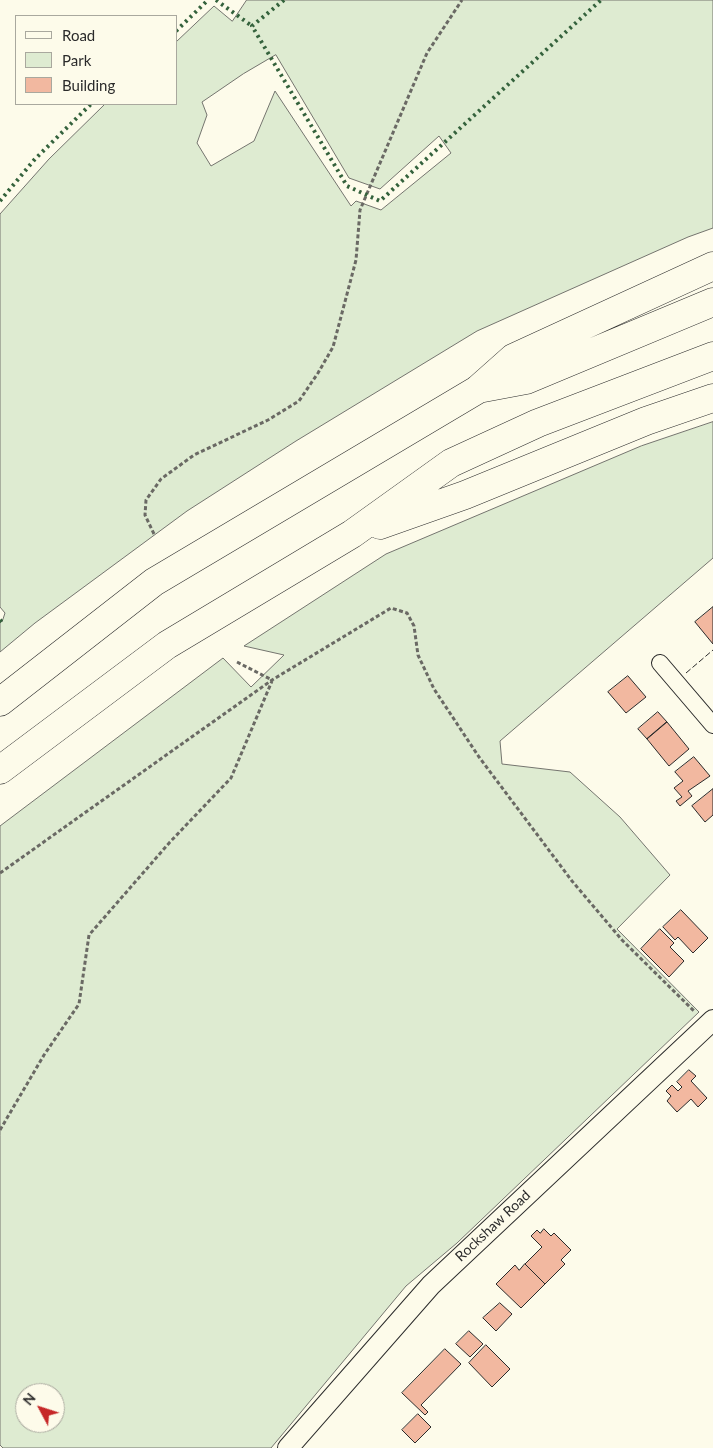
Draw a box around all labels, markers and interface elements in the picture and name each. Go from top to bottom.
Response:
legend [15,15,178,105]
text: Road [62,26,95,44]
text: Park [62,51,91,69]
text: Building [62,76,115,94]
street label: Rockshaw Road [452,1187,534,1265]
north arrow [15,1383,65,1433]
text: N [19,1389,39,1408]

